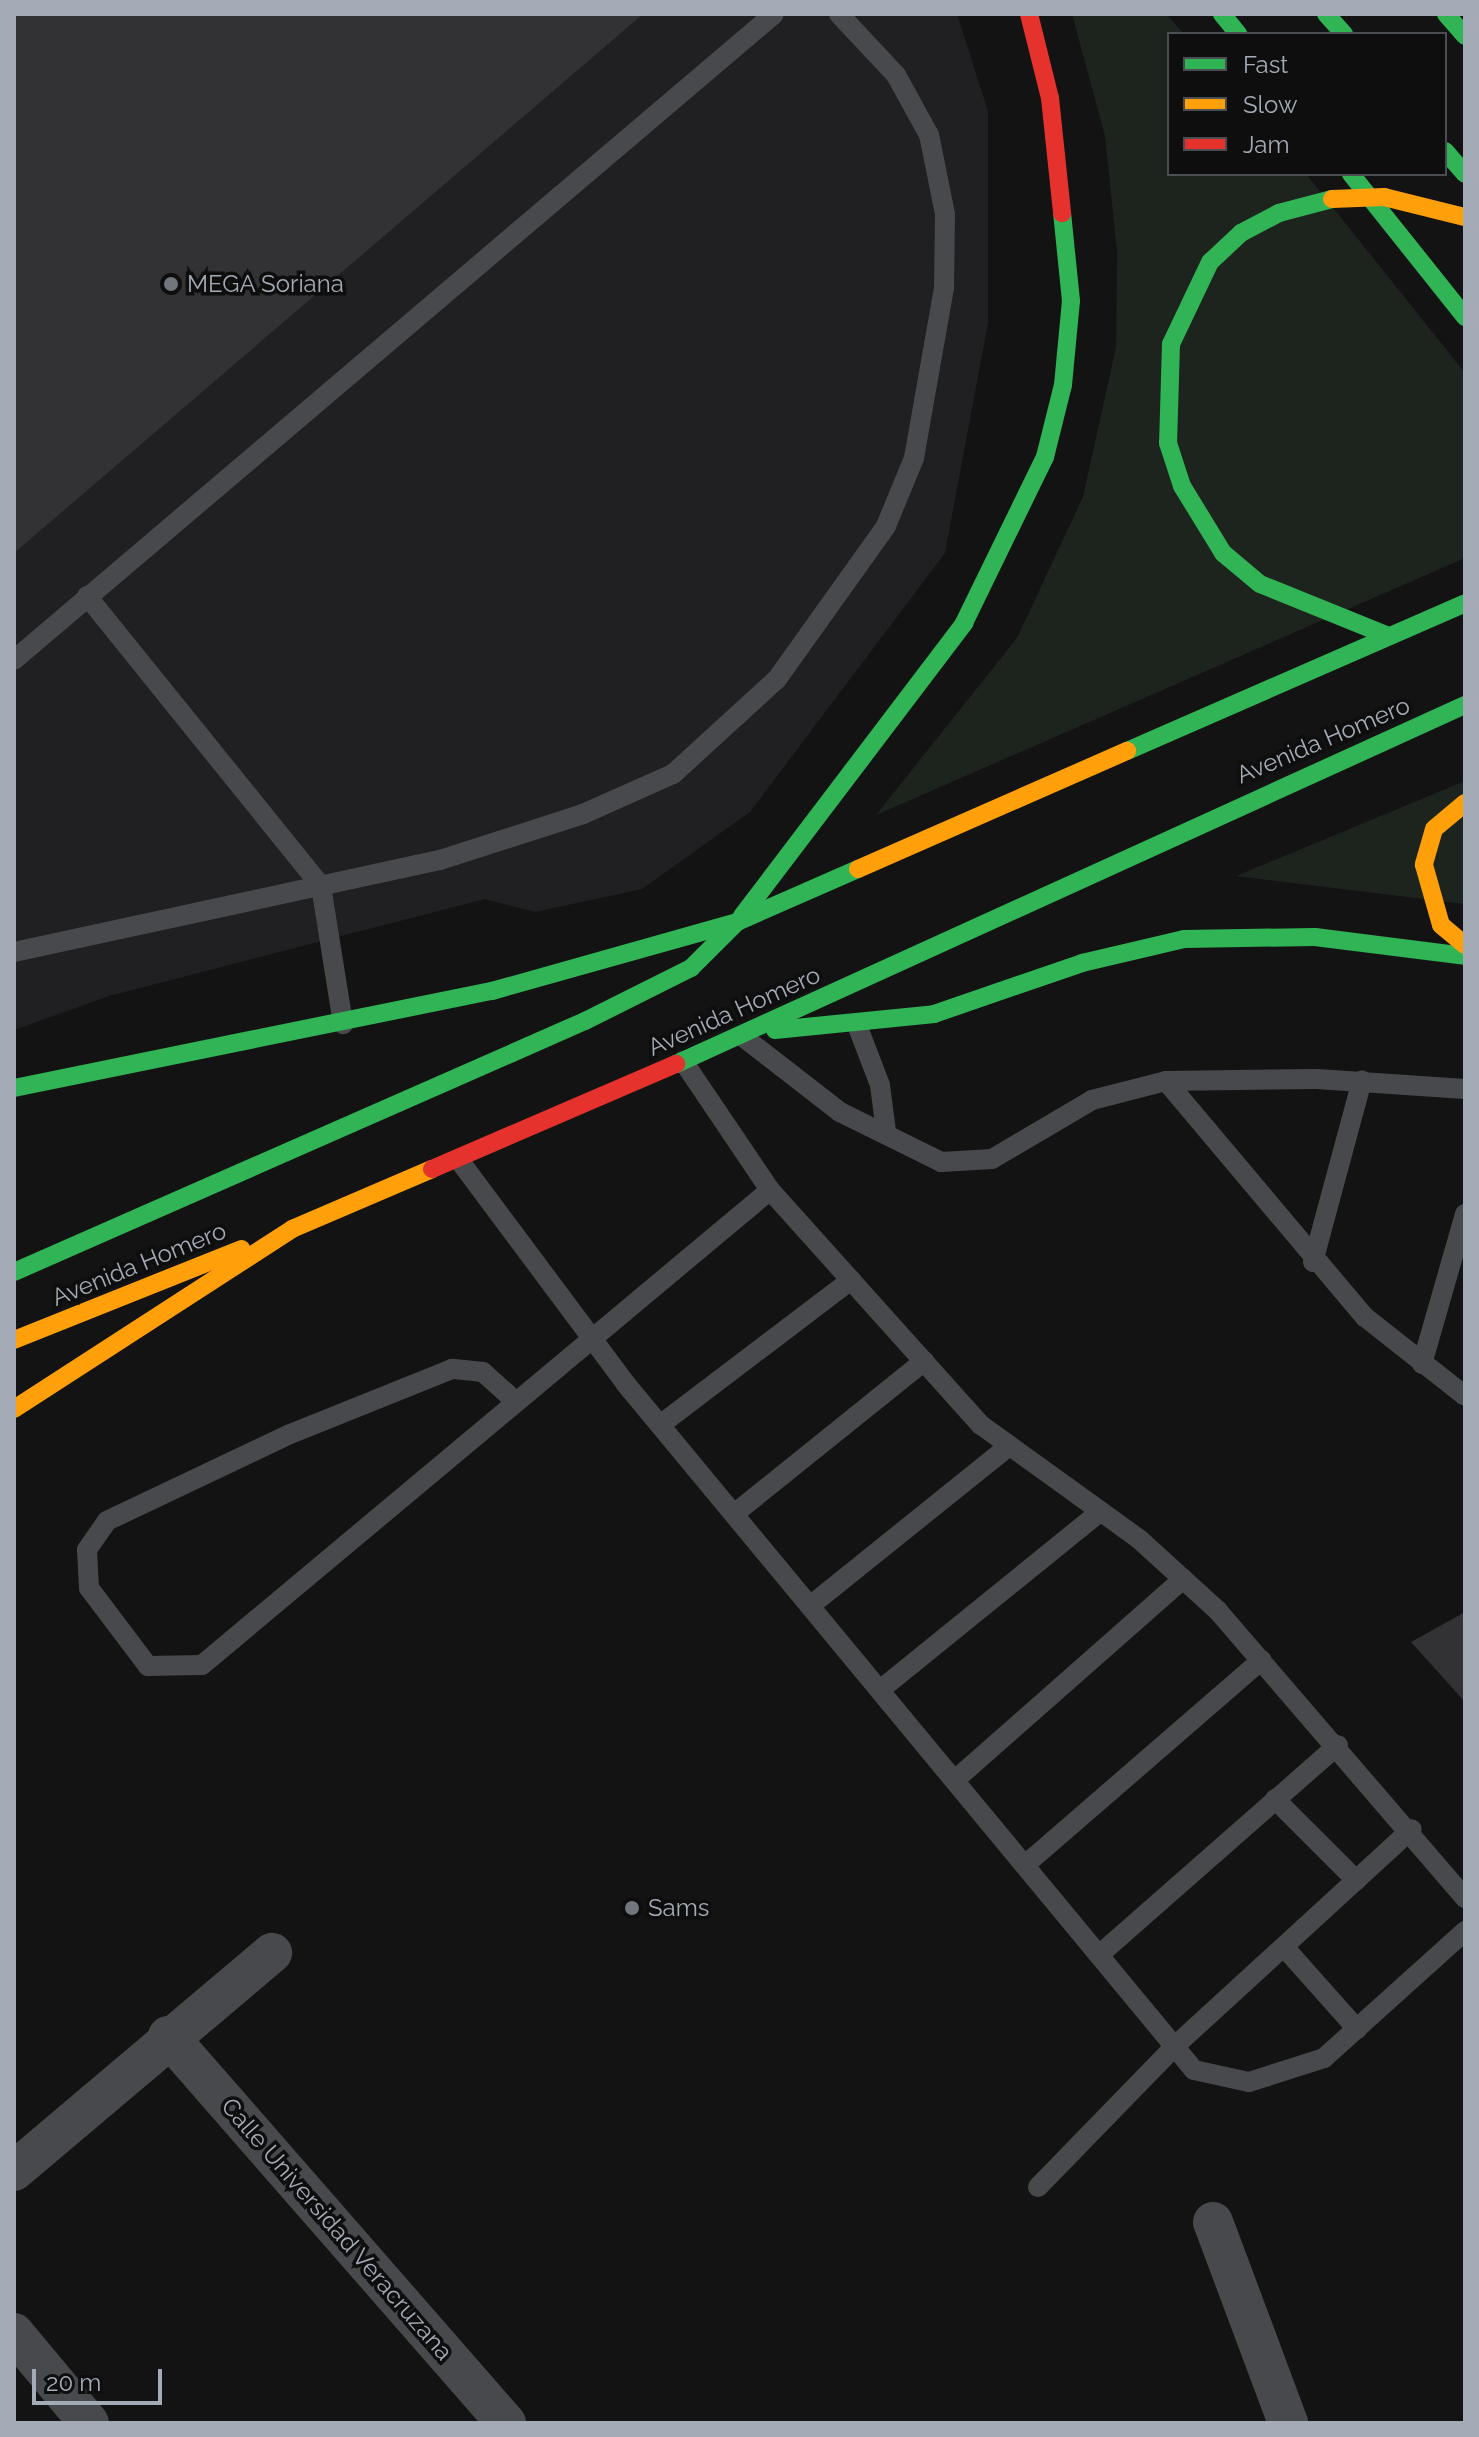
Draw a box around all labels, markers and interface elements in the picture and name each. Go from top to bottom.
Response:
legend [1167,32,1447,176]
text: Fast [1243,50,1288,79]
text: Slow [1243,90,1297,119]
text: Jam [1243,130,1289,159]
place label: MEGA Soriana [187,270,345,298]
marker: MEGA Soriana [162,275,180,293]
street label: Avenida Homero [1232,691,1414,789]
street label: Avenida Homero [643,960,825,1062]
street label: Avenida Homero [48,1216,230,1312]
place label: Sams [648,1894,709,1922]
marker: Sams [623,1899,641,1917]
street label: Calle Universidad Veracruzana [215,2092,459,2366]
scale bar [36,2353,166,2403]
text: 20 m [46,2368,101,2397]

